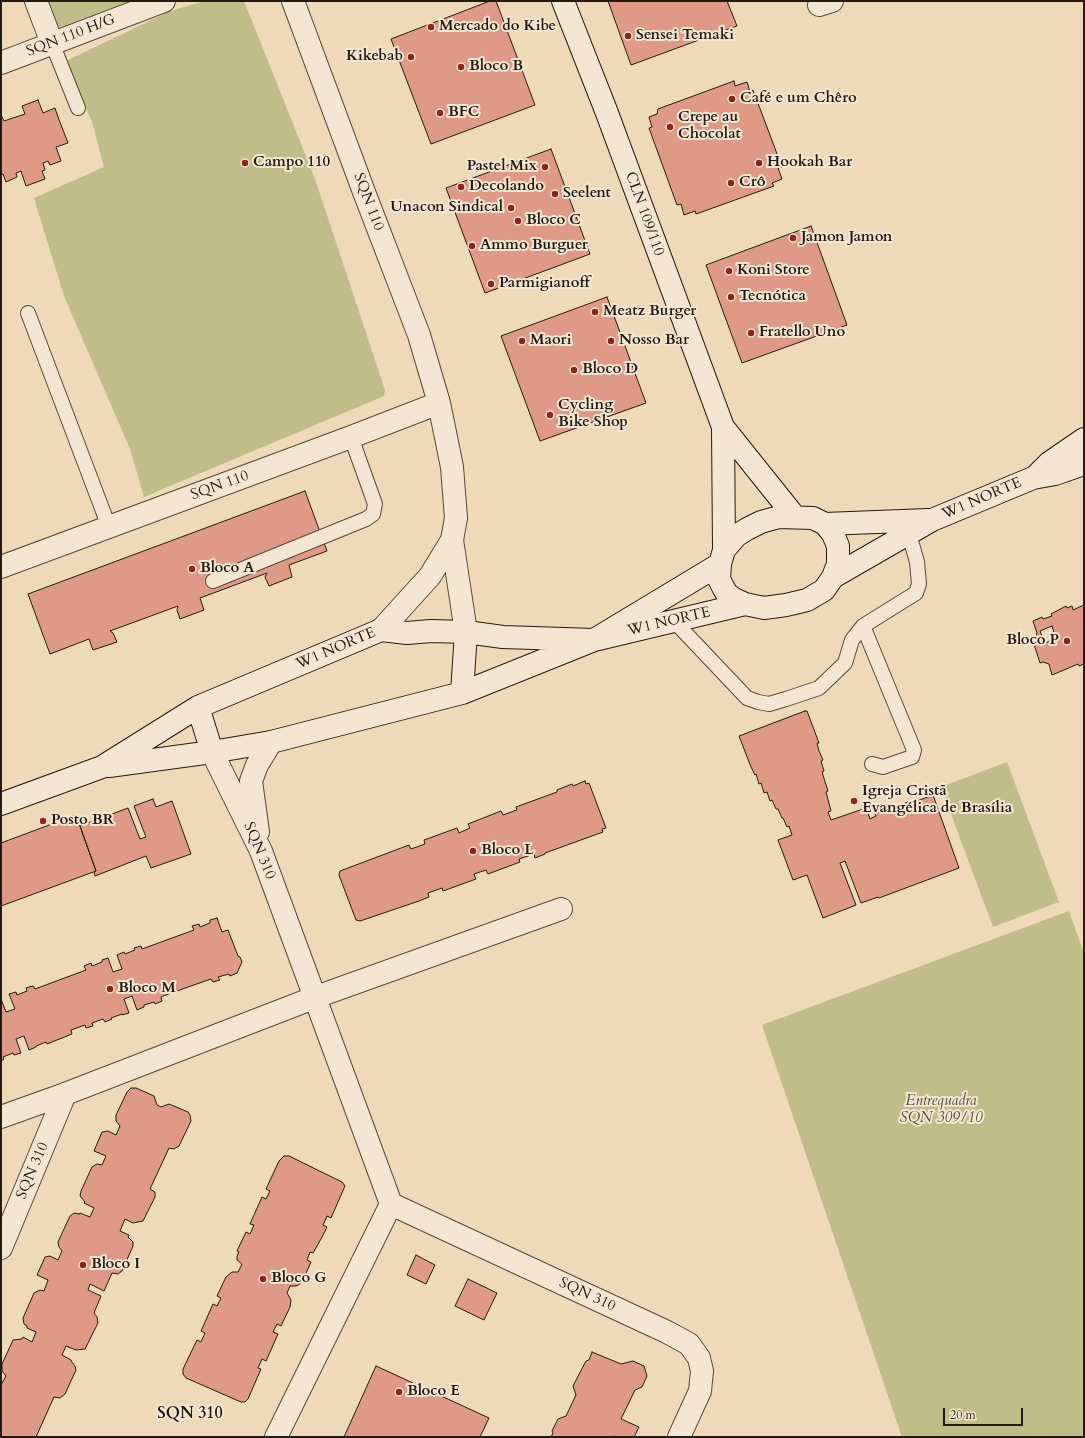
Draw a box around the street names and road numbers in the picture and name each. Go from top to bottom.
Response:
street label: SQN 110 H/G [24,11,118,61]
street label: CLN 109/110 [620,169,668,259]
street label: SQN 110 [349,171,387,233]
street label: SQN 110 [189,467,251,505]
street label: W1 NORTE [940,474,1024,524]
street label: W1 NORTE [626,604,712,640]
street label: W1 NORTE [294,624,378,674]
street label: SQN 310 [239,820,279,882]
street label: SQN 310 [13,1140,53,1202]
street label: SQN 310 [556,1274,618,1316]

